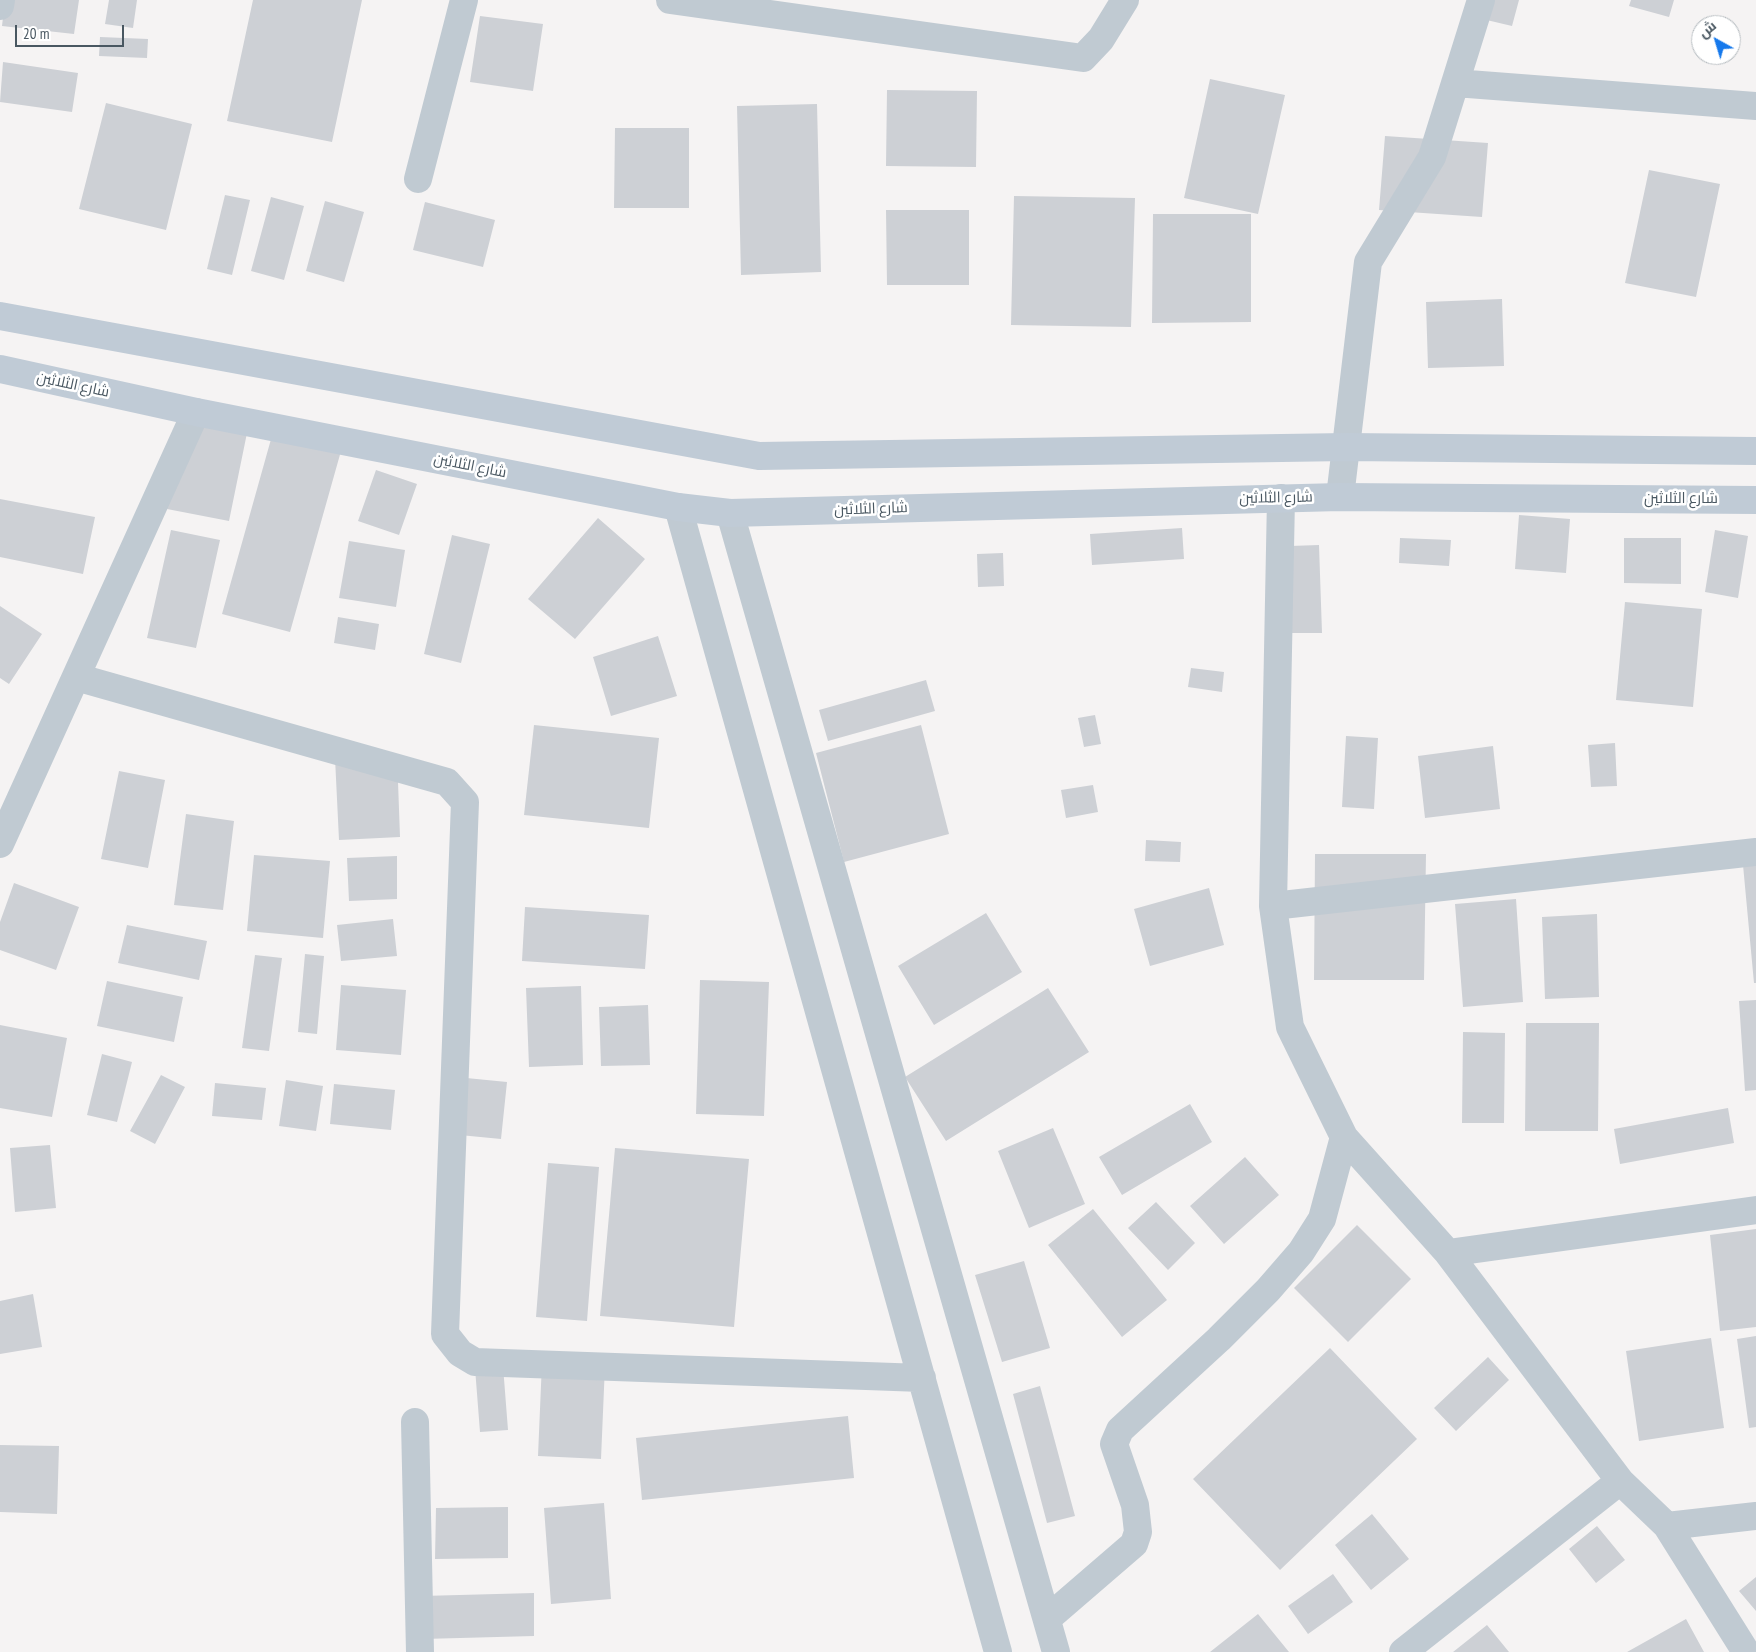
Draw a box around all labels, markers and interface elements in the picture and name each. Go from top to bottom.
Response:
scale bar [18,15,126,47]
north arrow [1691,15,1741,65]
text: ش [1695,16,1720,42]
text: 20 m [23,24,49,43]
street label: شارع الثلاثين [35,369,111,401]
street label: شارع الثلاثين [432,450,508,482]
street label: شارع الثلاثين [1239,488,1313,508]
street label: شارع الثلاثين [1644,490,1718,508]
street label: شارع الثلاثين [834,499,908,519]

